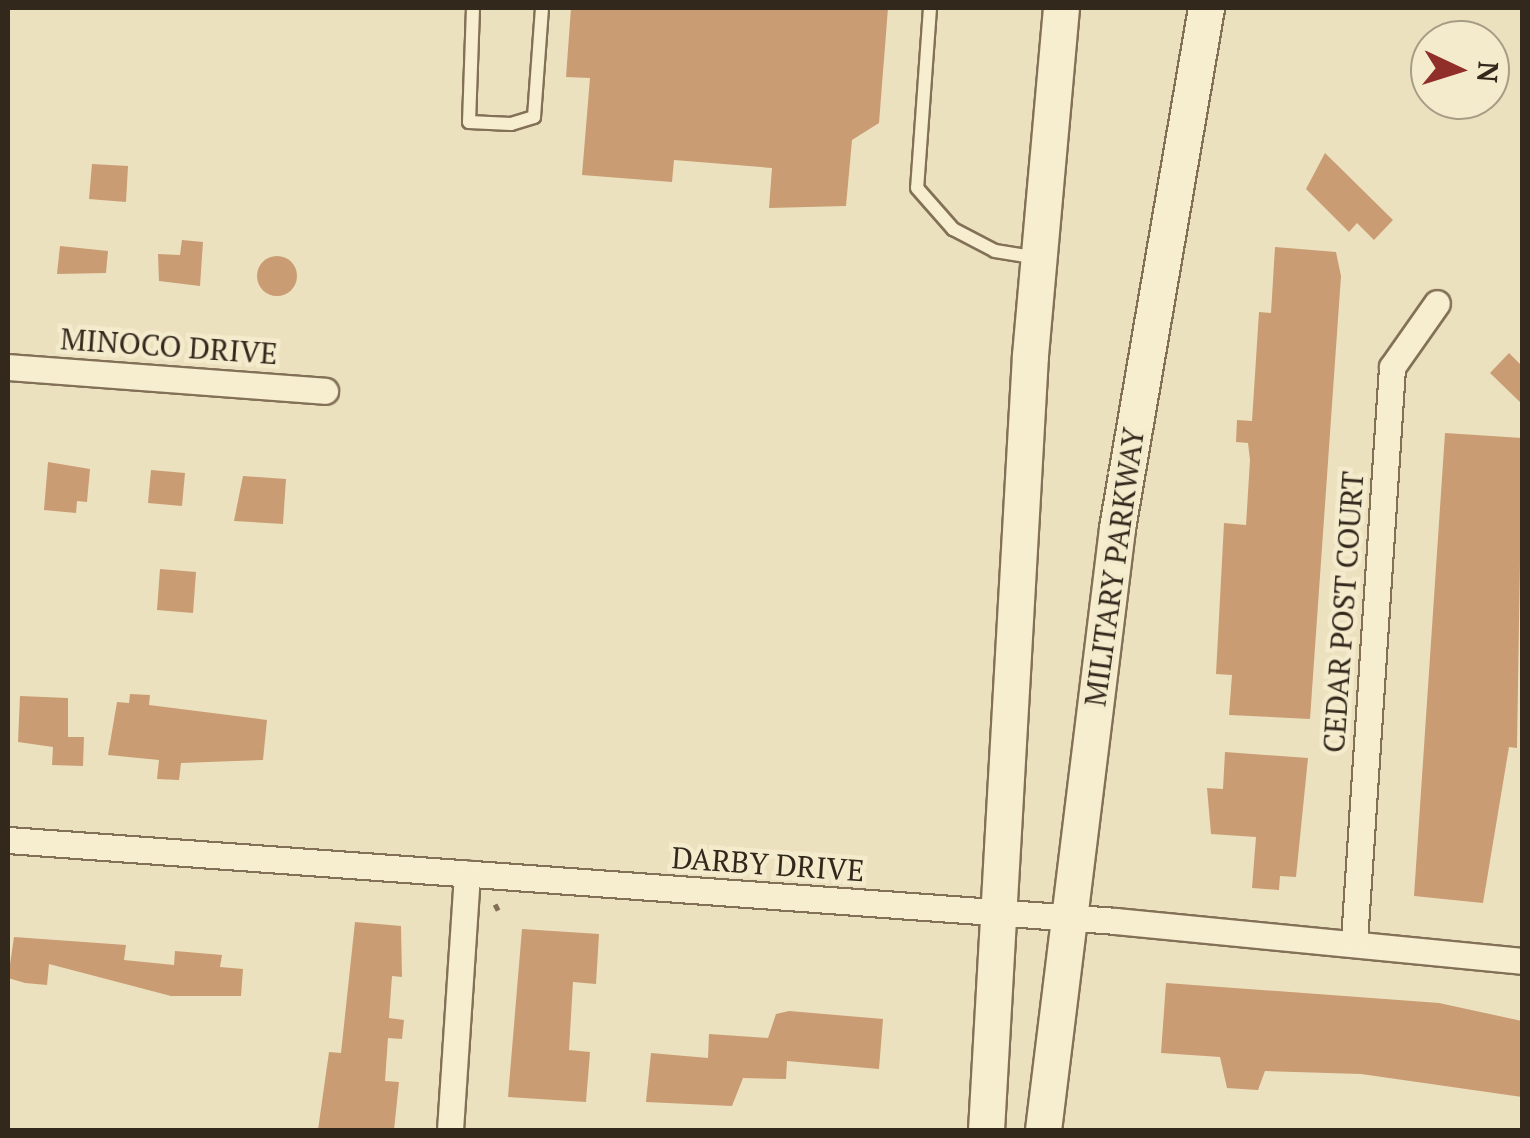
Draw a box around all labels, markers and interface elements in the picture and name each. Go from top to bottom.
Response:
north arrow [1410,20,1510,120]
text: N [1469,60,1508,84]
street label: MINOCO DRIVE [59,320,279,372]
street label: MILITARY PARKWAY [1077,425,1151,709]
street label: CEDAR POST COURT [1315,470,1371,754]
street label: DARBY DRIVE [670,839,866,889]

